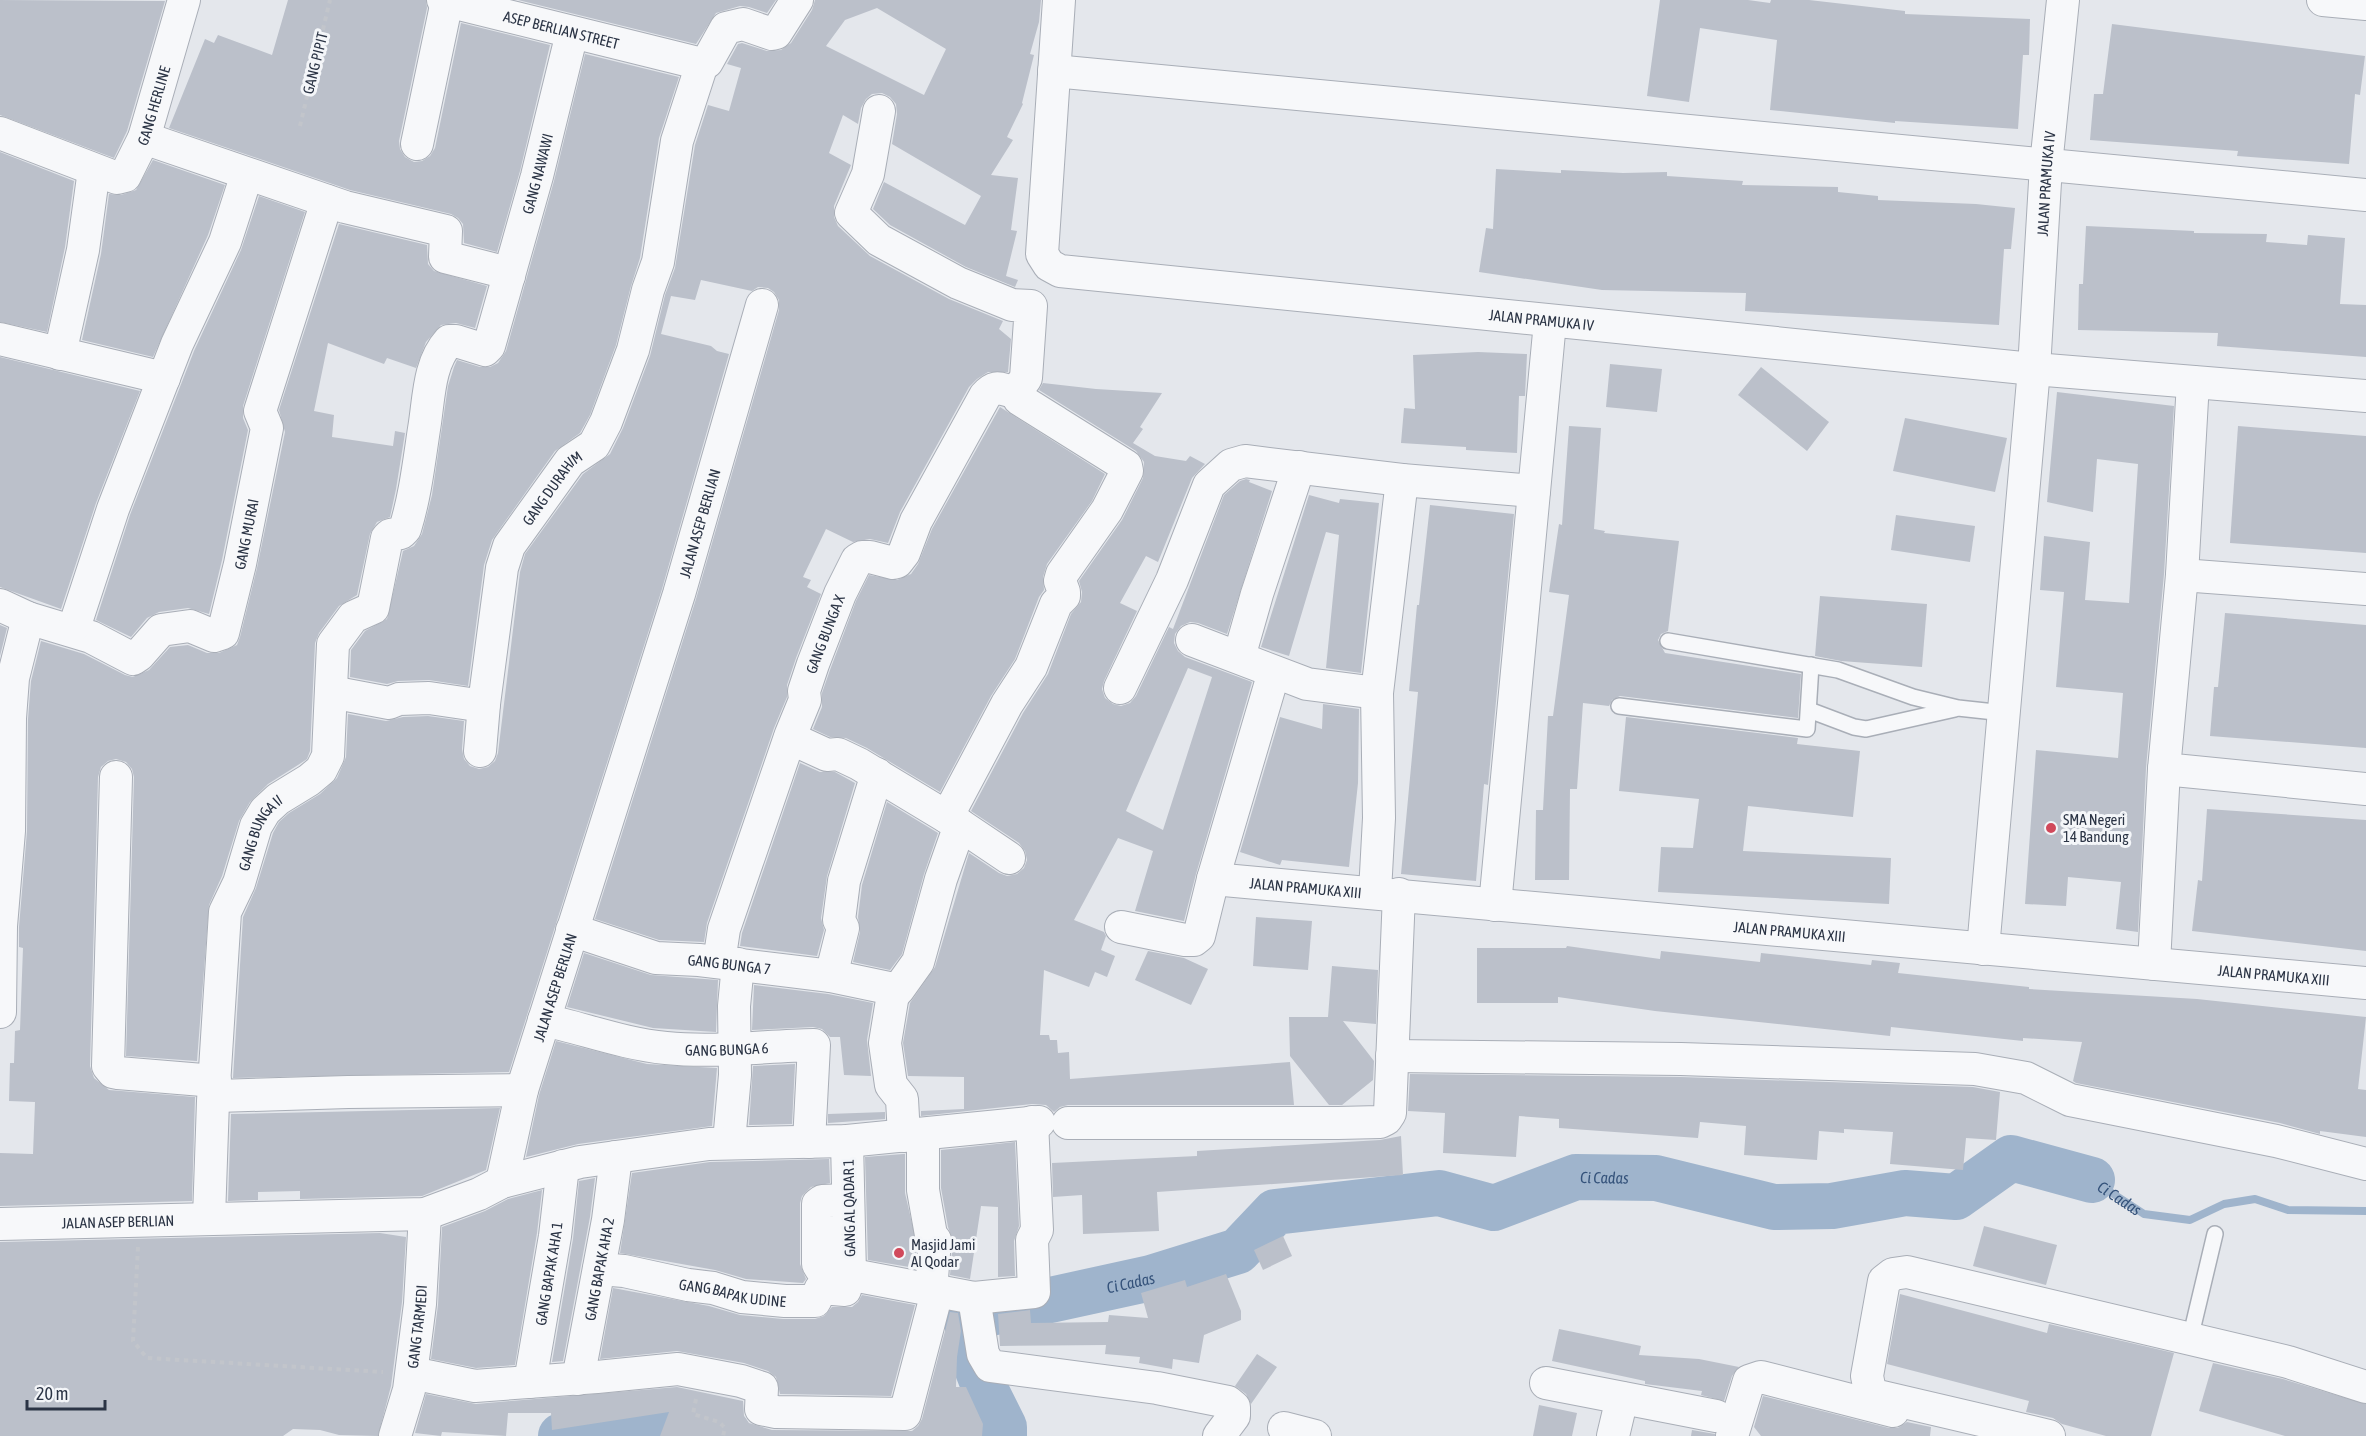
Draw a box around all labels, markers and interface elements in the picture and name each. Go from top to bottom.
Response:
street label: ASEP BERLIAN STREET [502,7,621,52]
street label: GANG PIPIT [299,30,331,96]
street label: GANG HERLINE [133,63,173,148]
street label: JALAN PRAMUKA IV [2033,130,2058,237]
street label: GANG NAWAWI [518,132,556,216]
street label: JALAN PRAMUKA IV [1488,306,1595,333]
street label: GANG DURAHIM [518,447,585,528]
street label: JALAN ASEP BERLIAN [676,467,723,580]
street label: GANG MURAI [230,497,261,571]
street label: GANG BUNGA X [802,592,848,676]
street label: GANG BUNGA II [235,790,285,873]
place label: SMA Negeri 14 Bandung [2063,811,2129,845]
marker: SMA Negeri 14 Bandung [2044,821,2058,835]
street label: JALAN PRAMUKA XIII [1249,874,1362,901]
street label: JALAN PRAMUKA XIII [1733,917,1846,945]
street label: JALAN ASEP BERLIAN [529,931,580,1043]
street label: GANG BUNGA 7 [687,951,772,977]
street label: JALAN PRAMUKA XIII [2217,961,2330,988]
street label: GANG BUNGA 6 [685,1039,769,1058]
street label: GANG AL QADAR 1 [840,1159,858,1257]
water label: Ci Cadas [1580,1168,1629,1187]
water label: Ci Cadas [2094,1177,2145,1219]
street label: JALAN ASEP BERLIAN [61,1211,174,1231]
street label: GANG BAPAK AHA 2 [581,1216,617,1322]
street label: GANG BAPAK AHA 1 [531,1221,565,1327]
place label: Masjid Jami Al Qodar [911,1236,975,1270]
marker: Masjid Jami Al Qodar [892,1246,906,1260]
water label: Ci Cadas [1105,1268,1157,1296]
street label: GANG BAPAK UDINE [678,1275,787,1310]
street label: GANG TARMEDI [403,1284,430,1369]
scale bar [27,1373,105,1411]
text: 20 m [36,1383,68,1404]

